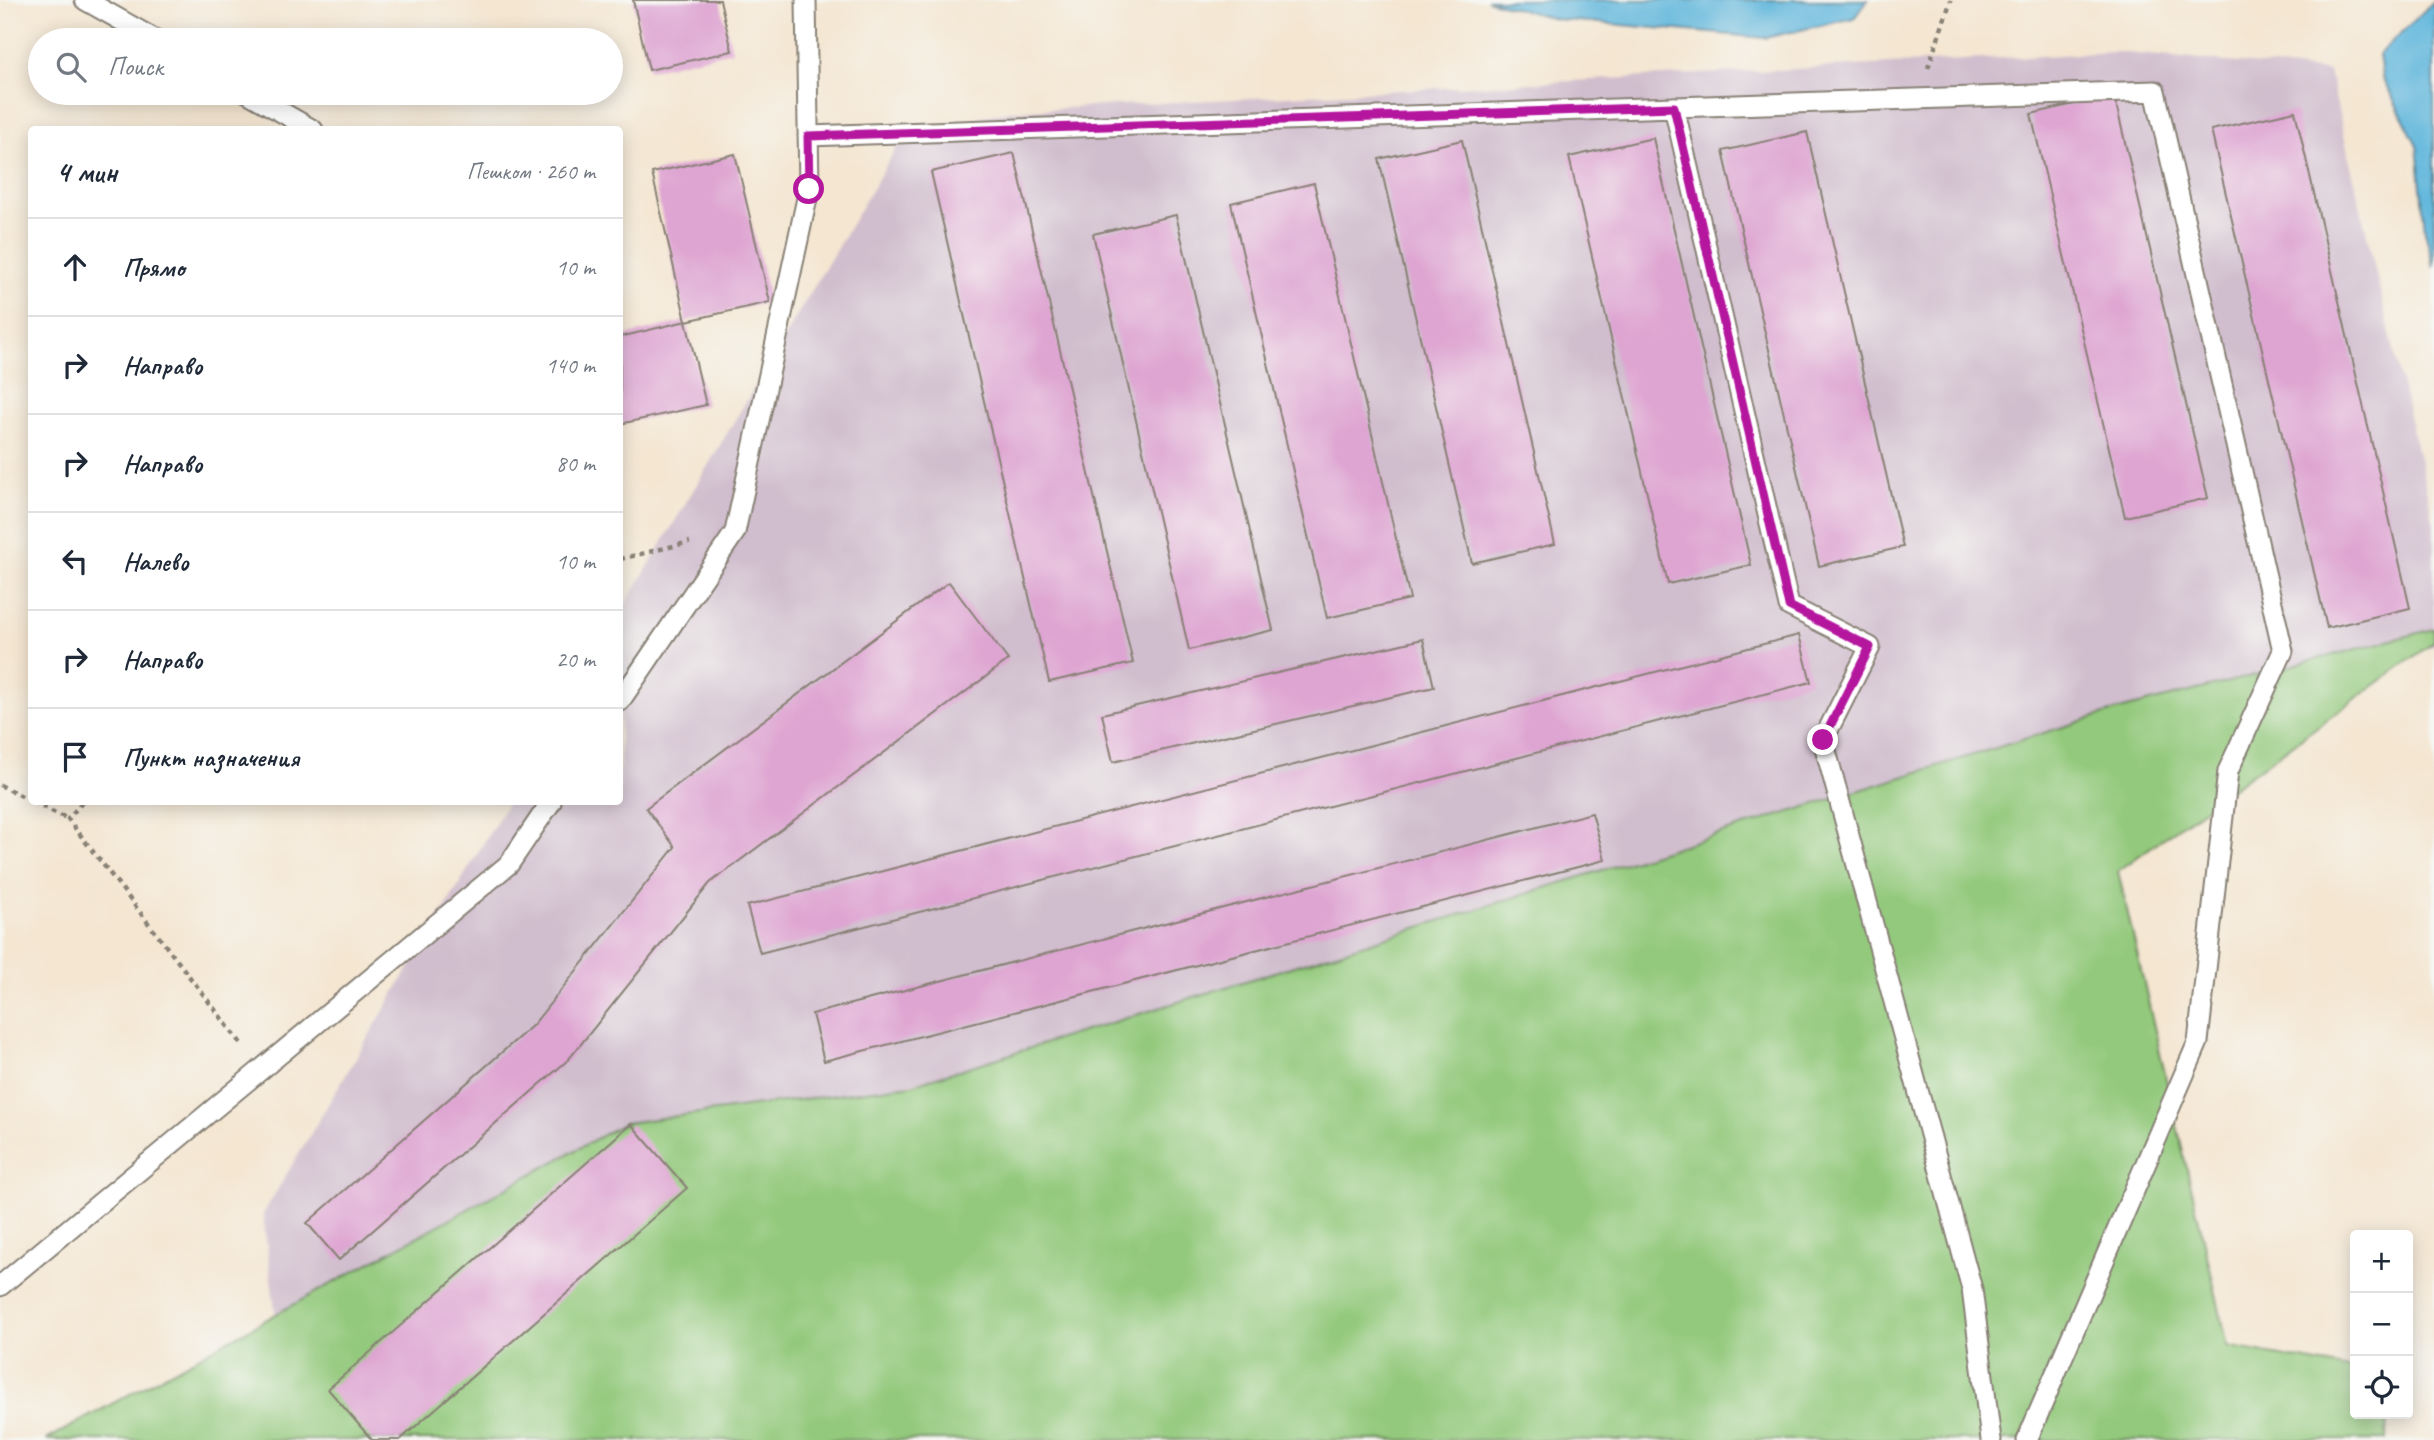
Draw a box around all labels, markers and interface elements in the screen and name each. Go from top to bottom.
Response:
search box [28,28,623,105]
icon: search [52,48,90,86]
text: Поиск [108,50,163,83]
text: 4 мин [56,153,117,191]
text: Пешком · 260 m [467,157,595,186]
route start [793,173,824,204]
icon: ahead [56,248,94,286]
text: Прямо [123,251,185,284]
text: 10 m [556,253,595,282]
icon: right [56,346,94,384]
text: Направо [123,349,202,382]
text: 140 m [546,351,595,380]
icon: right [56,444,94,482]
text: Направо [123,447,202,480]
text: 80 m [556,449,595,478]
icon: left [56,542,94,580]
text: Налево [123,545,189,578]
text: 10 m [556,547,595,576]
icon: right [56,640,94,678]
text: Направо [123,643,202,676]
text: 20 m [556,645,595,674]
route end [1807,724,1838,755]
icon: arrive [56,738,94,776]
text: Пункт назначения [123,741,299,774]
map controls [2350,1230,2413,1419]
button: + [2350,1230,2413,1293]
button: − [2350,1293,2413,1356]
button: locate [2350,1356,2413,1419]

